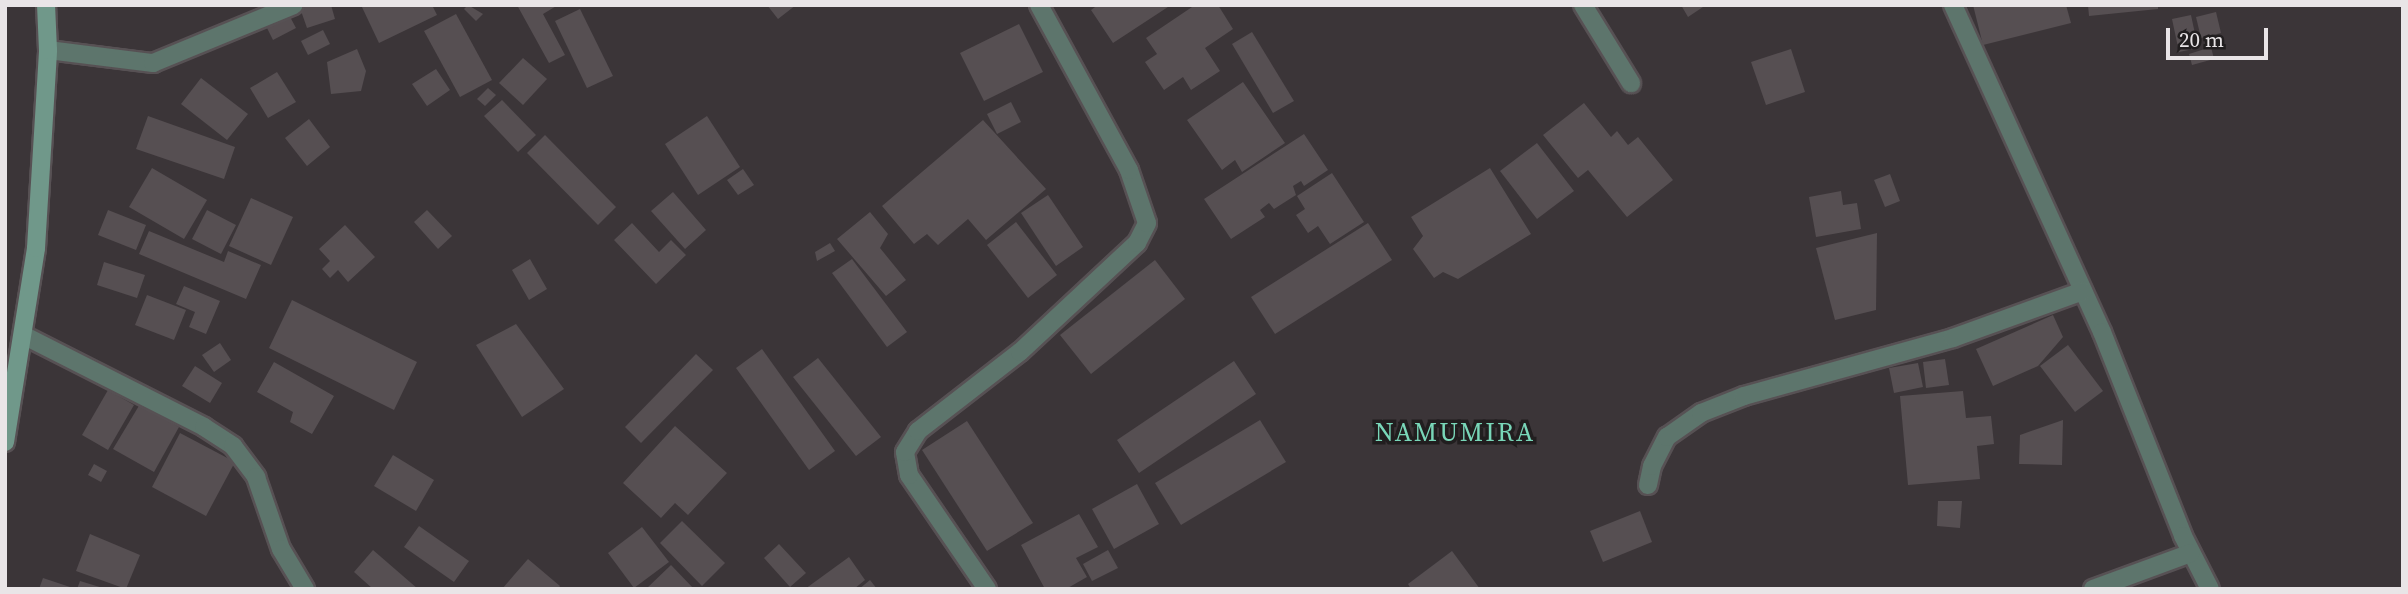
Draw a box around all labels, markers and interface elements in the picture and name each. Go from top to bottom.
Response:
scale bar [2170,14,2272,58]
text: 20 m [2179,25,2224,54]
district label: NAMUMIRA [1376,417,1534,449]

